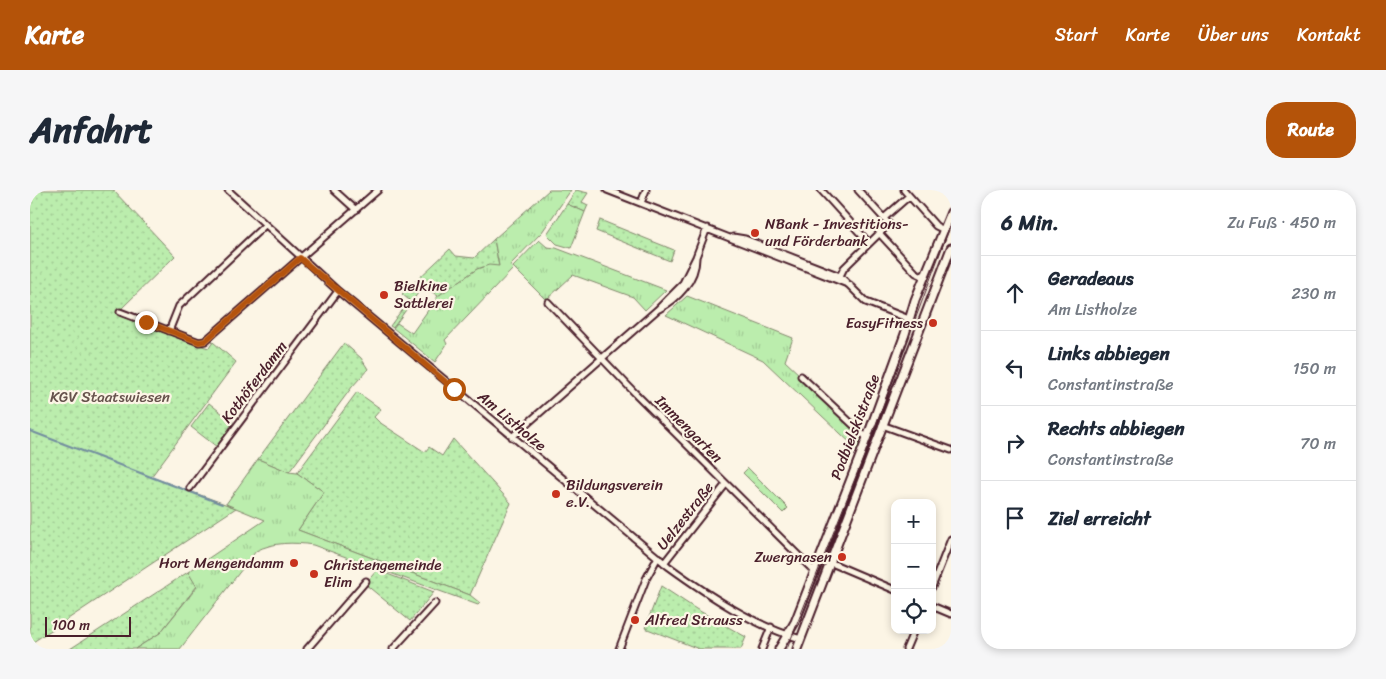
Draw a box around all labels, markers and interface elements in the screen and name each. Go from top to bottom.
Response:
text: Karte [25,14,84,56]
text: Start [1055,19,1098,51]
text: Karte [1126,19,1170,51]
text: Über uns [1198,19,1269,51]
text: Kontakt [1297,19,1361,51]
text: Anfahrt [30,99,153,161]
button: Route [1266,102,1356,158]
text: 6 Min. [1001,204,1059,242]
text: Zu Fuß · 450 m [1227,208,1336,237]
place label: NBank - Investitions- und Förderbank [765,211,909,254]
marker: NBank - Investitions- und Förderbank [749,227,761,239]
text: Geradeaus [1048,262,1134,295]
place label: Bielkine Sattlerei [394,273,454,316]
icon: ahead [1001,279,1029,307]
text: 230 m [1291,279,1336,308]
marker: Bielkine Sattlerei [378,289,390,301]
text: Am Listholze [1048,295,1137,324]
place label: EasyFitness [846,310,924,336]
route end [135,311,158,334]
marker: EasyFitness [927,317,939,329]
street label: Kothöferdamm [214,335,294,429]
text: Links abbiegen [1048,337,1170,370]
icon: left [1001,354,1029,382]
text: 150 m [1293,354,1336,383]
street label: Podbielskistraße [823,370,887,484]
text: Constantinstraße [1048,370,1174,399]
route start [443,378,466,401]
park label: KGV Staatswiesen [50,384,170,410]
street label: Am Listholze [471,384,552,458]
street label: Immengarten [648,388,729,469]
text: Rechts abbiegen [1048,412,1185,445]
icon: right [1001,429,1029,457]
text: 70 m [1300,429,1336,458]
text: Constantinstraße [1048,445,1174,474]
place label: Bildungsverein e.V. [566,472,663,515]
street label: Uelzestraße [650,476,720,556]
marker: Bildungsverein e.V. [550,488,562,500]
map controls [891,499,936,634]
button: + [891,499,936,544]
text: Ziel erreicht [1048,502,1151,535]
icon: arrive [1001,504,1029,532]
place label: Zwergnasen [754,544,832,570]
button: − [891,544,936,589]
place label: Hort Mengendamm [159,550,284,576]
marker: Zwergnasen [836,551,848,563]
place label: Christengemeinde Elim [324,552,441,595]
marker: Hort Mengendamm [288,557,300,569]
marker: Christengemeinde Elim [308,568,320,580]
button: locate [891,589,936,634]
place label: Alfred Strauss [644,607,743,633]
text: 100 m [52,613,90,638]
scale bar [45,614,131,637]
marker: Alfred Strauss [629,614,641,626]

